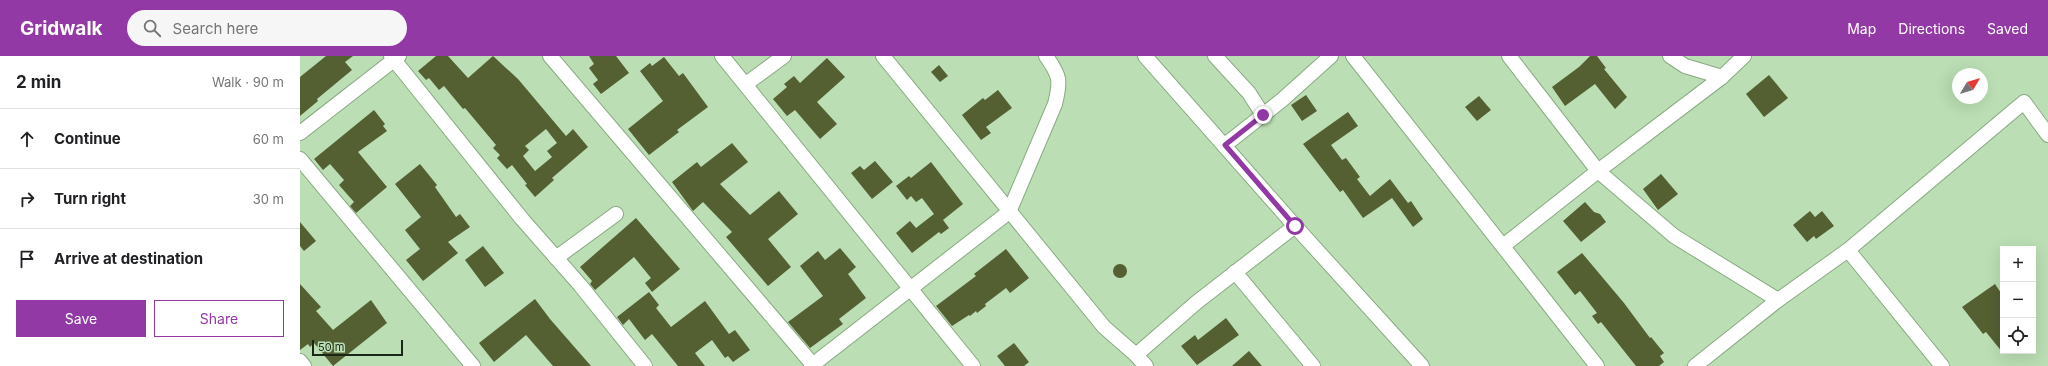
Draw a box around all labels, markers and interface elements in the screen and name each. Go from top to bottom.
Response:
search box [127,10,407,46]
text: Gridwalk [20,17,103,40]
icon: search [141,17,163,39]
text: Search here [173,19,258,38]
text: Map [1847,20,1876,37]
text: Directions [1898,20,1965,37]
text: Saved [1987,20,2028,37]
north arrow [1952,68,1988,104]
text: 2 min [16,72,61,92]
text: Walk · 90 m [212,74,284,90]
route end [1254,106,1272,124]
icon: ahead [16,128,38,150]
text: Continue [54,129,121,148]
text: 60 m [253,131,284,147]
icon: right [16,188,38,210]
text: Turn right [54,189,126,208]
text: 30 m [253,191,284,207]
route start [1286,217,1304,235]
map controls [2000,246,2036,354]
button: + [2000,246,2036,282]
icon: arrive [16,248,38,270]
text: Arrive at destination [54,249,203,268]
button: − [2000,282,2036,318]
button: Save [16,300,146,337]
button: Share [154,300,284,337]
button: locate [2000,318,2036,354]
scale bar [312,338,403,357]
text: 50 m [318,340,344,354]

